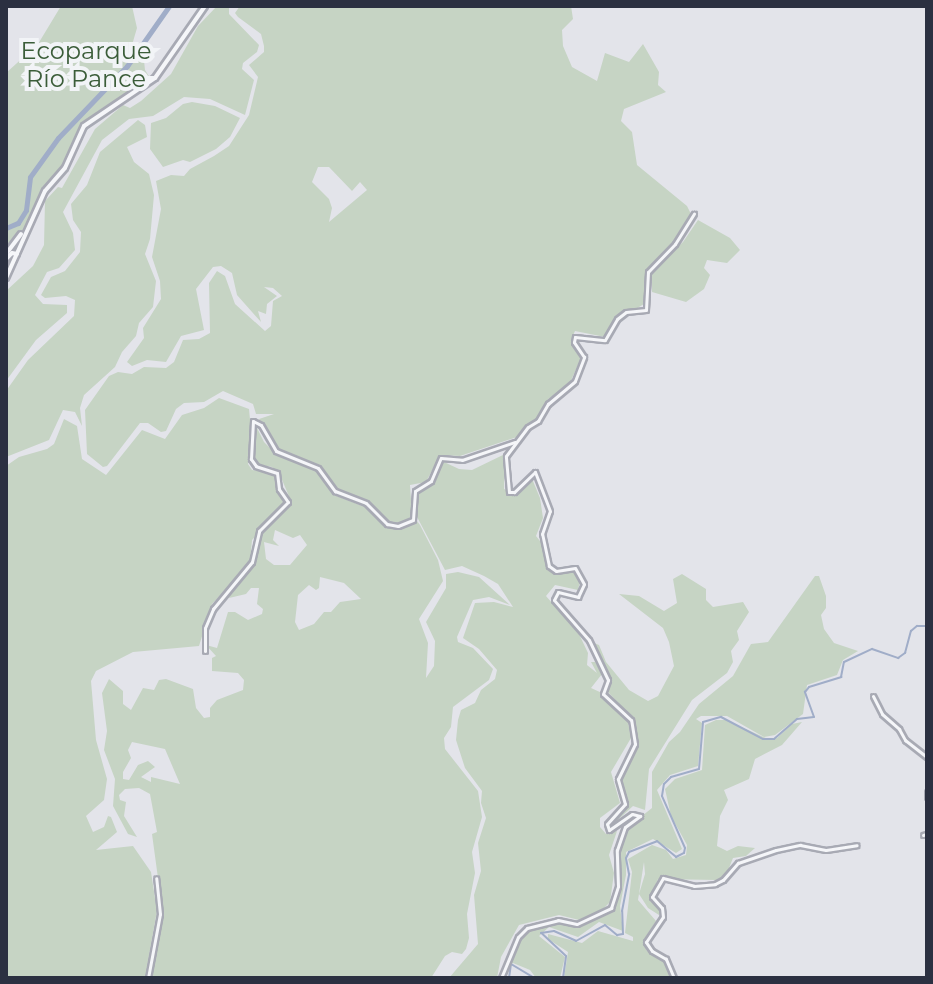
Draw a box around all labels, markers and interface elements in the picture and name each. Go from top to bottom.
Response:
park label: Ecoparque Río Pance [21,37,151,93]

